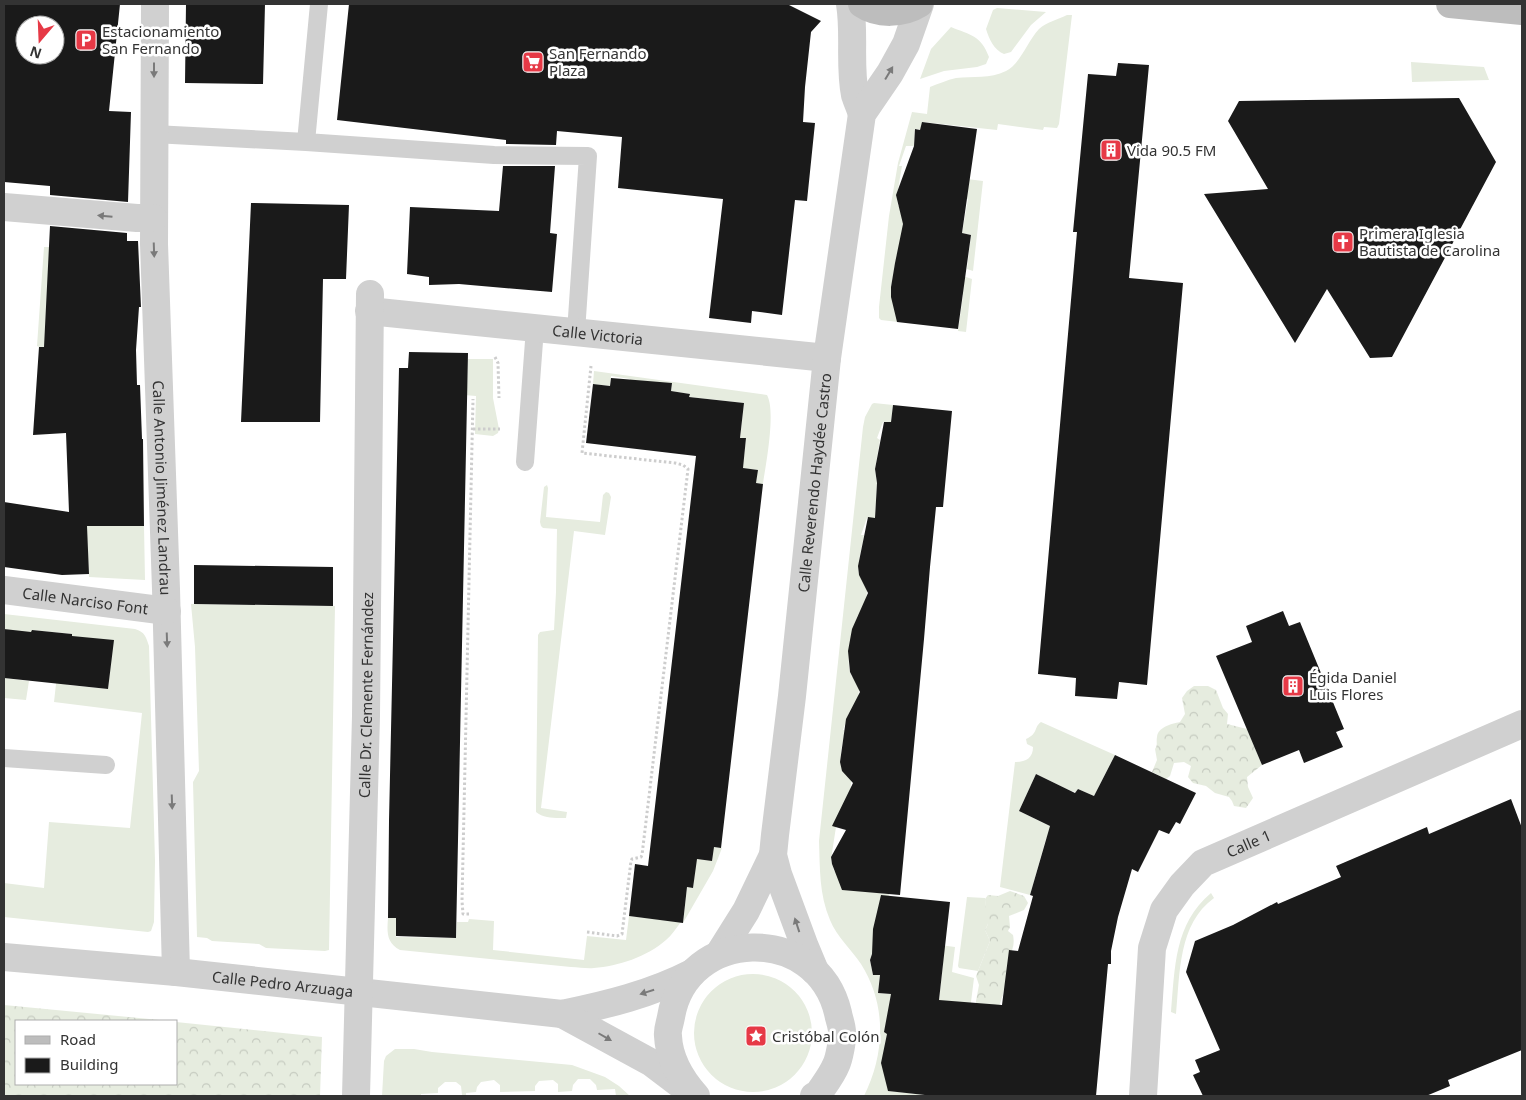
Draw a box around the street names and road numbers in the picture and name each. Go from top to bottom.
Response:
street label: Calle Victoria [551,320,644,349]
street label: Calle Reverendo Haydée Castro [793,372,835,593]
street label: Calle Antonio Jiménez Landrau [149,380,176,596]
street label: Calle Narciso Font [21,582,150,619]
street label: Calle Dr. Clemente Fernández [354,592,377,798]
street label: Calle 1 [1223,825,1274,862]
street label: Calle Pedro Arzuaga [211,966,354,1001]

